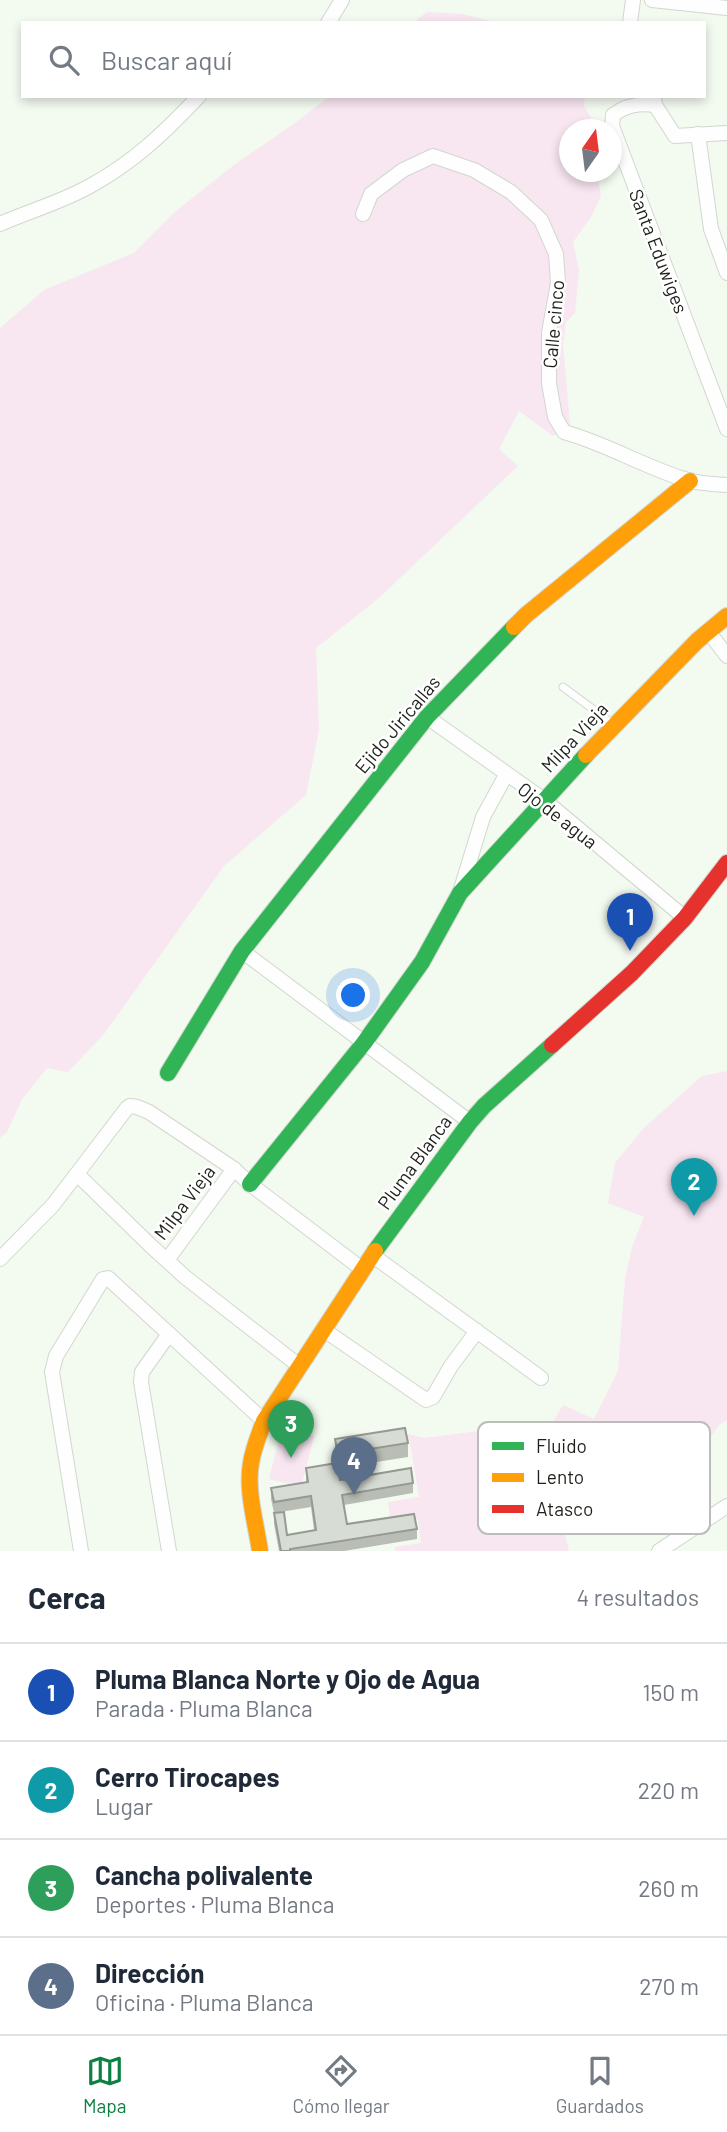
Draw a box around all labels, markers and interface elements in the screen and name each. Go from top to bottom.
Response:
search box [21,21,706,98]
icon: search [45,41,83,79]
text: Buscar aquí [101,44,232,75]
north arrow [559,119,622,182]
street label: Santa Eduwiges [625,186,693,316]
street label: Calle cinco [538,279,568,369]
street label: Ejido Jiricallas [350,671,444,777]
street label: Milpa Vieja [536,697,612,777]
street label: Ojo de agua [514,777,602,853]
pin: 1 [607,893,653,951]
your location [336,978,370,1012]
street label: Pluma Blanca [372,1110,456,1214]
pin: 2 [671,1158,717,1216]
street label: Milpa Vieja [149,1160,219,1244]
pin: 3 [268,1400,314,1458]
legend [478,1422,710,1534]
text: Fluido [536,1434,587,1457]
pin: 4 [331,1437,377,1495]
text: Lento [536,1465,584,1488]
text: Atasco [536,1497,593,1520]
text: Cerca [28,1579,106,1615]
text: 4 resultados [576,1583,699,1611]
text: Pluma Blanca Norte y Ojo de Agua [95,1663,480,1694]
text: 1 [47,1678,55,1706]
text: 150 m [643,1678,699,1706]
text: Parada · Pluma Blanca [95,1694,313,1722]
text: Cerro Tirocapes [95,1761,279,1792]
text: 2 [45,1776,57,1804]
text: 220 m [638,1776,699,1804]
text: Lugar [95,1792,153,1820]
text: Cancha polivalente [95,1859,313,1890]
text: 3 [45,1874,57,1902]
text: 260 m [638,1874,699,1902]
text: Deportes · Pluma Blanca [95,1890,334,1918]
text: Dirección [95,1957,204,1988]
text: 4 [44,1972,58,2000]
text: 270 m [639,1972,699,2000]
text: Oficina · Pluma Blanca [95,1988,313,2016]
tab: Mapa [83,2052,127,2117]
tab: Cómo llegar [293,2052,390,2117]
tab: Guardados [556,2052,644,2117]

